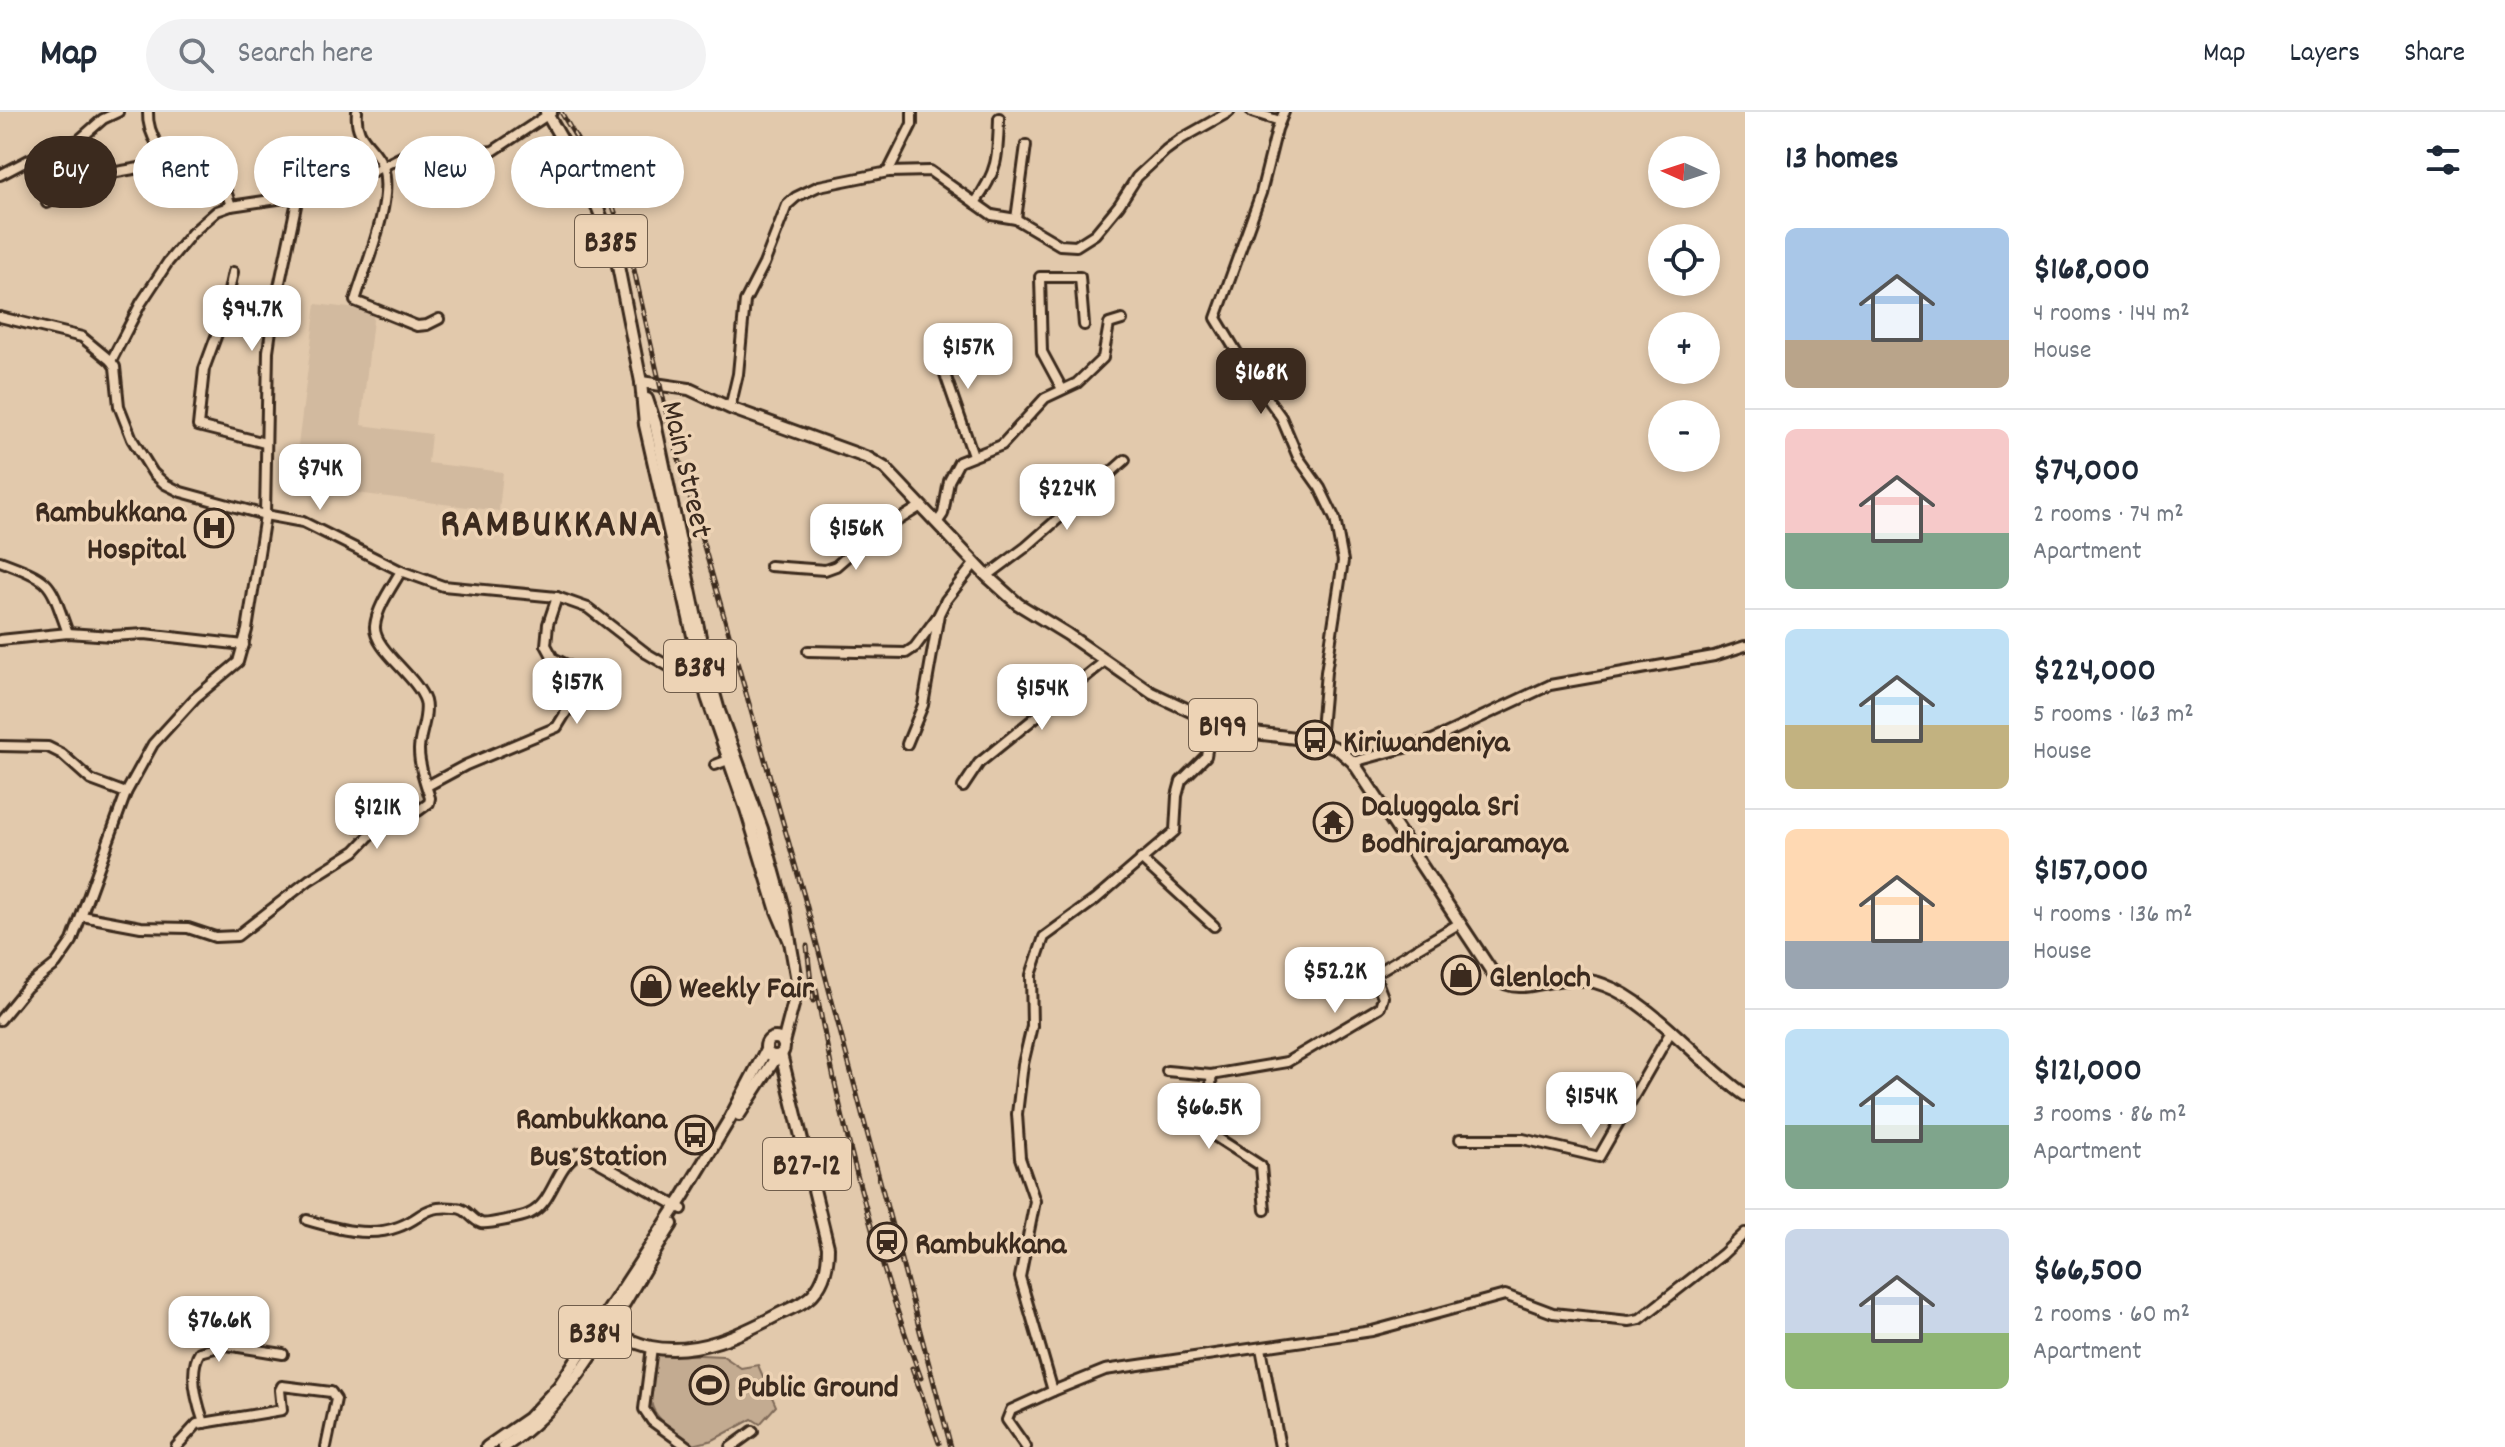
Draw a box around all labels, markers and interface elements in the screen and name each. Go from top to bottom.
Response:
search box [146,19,706,91]
text: Map [40,28,98,83]
icon: search [174,33,218,77]
text: Search here [238,34,373,77]
text: Map [2203,35,2246,75]
text: Layers [2290,35,2360,75]
text: Share [2404,35,2465,75]
chip: Buy [24,136,117,208]
chip: Rent [133,136,238,208]
chip: Filters [254,136,379,208]
chip: New [395,136,495,208]
chip: Apartment [511,136,684,208]
north arrow [1648,136,1720,208]
map controls [1648,136,1720,472]
text: 13 homes [1785,136,1899,185]
icon: filters [2421,138,2465,182]
road number: B385 [575,215,647,267]
button: locate [1648,224,1720,296]
text: $168,000 [2033,247,2150,296]
icon: home [1849,260,1945,356]
pin: $94.7K [187,285,317,353]
text: $94.7K [221,292,283,329]
text: 4 rooms · 144 m² [2033,296,2190,333]
button: + [1648,312,1720,384]
pin: $157K [912,323,1024,391]
text: $157K [942,330,994,367]
text: House [2033,333,2091,370]
pin: $168K [1205,348,1317,416]
text: $168K [1234,355,1288,392]
street label: Main Street [646,397,722,543]
button: − [1648,400,1720,472]
pin: $74K [273,444,367,512]
text: $74,000 [2033,448,2139,497]
text: $74K [297,451,343,488]
icon: home [1849,461,1945,557]
pin: $224K [1011,464,1123,532]
text: $224K [1038,471,1096,508]
place label: Rambukkana Hospital [35,492,187,575]
text: 2 rooms · 74 m² [2033,497,2184,534]
district label: RAMBUKKANA [440,499,664,556]
pin: $156K [800,504,912,572]
hospital icon: Rambukkana Hospital [193,507,235,549]
text: $156K [828,511,884,548]
text: Apartment [2033,534,2142,571]
road number: B384 [664,640,736,692]
text: $224,000 [2033,648,2156,697]
pin: $157K [521,658,633,726]
icon: home [1849,661,1945,757]
pin: $154K [986,664,1098,732]
text: $157K [551,665,603,702]
text: $154K [1015,671,1069,708]
text: 5 rooms · 163 m² [2033,697,2194,734]
road number: B199 [1189,699,1257,751]
bus stop icon: Kiriwandeniya [1294,719,1336,761]
place label: Kiriwandeniya [1343,722,1510,768]
text: House [2033,734,2091,771]
pin: $121K [321,783,433,851]
place label: Daluggala Sri Bodhirajaramaya [1361,786,1569,869]
text: $121K [353,790,401,827]
temple icon: Daluggala Sri Bodhirajaramaya [1312,801,1354,843]
text: $157,000 [2033,848,2149,897]
icon: home [1849,861,1945,957]
text: 4 rooms · 136 m² [2033,897,2192,934]
text: House [2033,934,2091,971]
pin: $52.2K [1270,947,1400,1015]
text: $52.2K [1303,954,1367,991]
shop icon: Glenloch [1440,954,1482,996]
place label: Glenloch [1489,957,1591,1003]
shop icon: Weekly Fair [630,965,672,1007]
place label: Weekly Fair [679,968,815,1014]
text: $121,000 [2033,1048,2142,1097]
icon: home [1849,1061,1945,1157]
pin: $154K [1535,1072,1647,1140]
text: $154K [1564,1079,1618,1116]
pin: $66.5K [1144,1083,1274,1151]
text: $66.5K [1175,1090,1243,1127]
text: 3 rooms · 86 m² [2033,1097,2186,1134]
place label: Rambukkana Bus Station [516,1099,668,1182]
bus stop icon: Rambukkana Bus Station [674,1114,716,1156]
text: Apartment [2033,1134,2142,1171]
road number: B27-12 [763,1138,851,1190]
station icon: Rambukkana [866,1221,908,1263]
place label: Rambukkana [915,1224,1067,1270]
text: $66,500 [2033,1248,2143,1297]
icon: home [1849,1261,1945,1357]
pin: $76.6K [154,1296,284,1364]
text: 2 rooms · 60 m² [2033,1297,2190,1334]
text: $76.6K [187,1303,251,1340]
road number: B384 [559,1306,631,1358]
text: Apartment [2033,1334,2142,1371]
sports icon: Public Ground [688,1364,730,1406]
place label: Public Ground [737,1367,899,1413]

